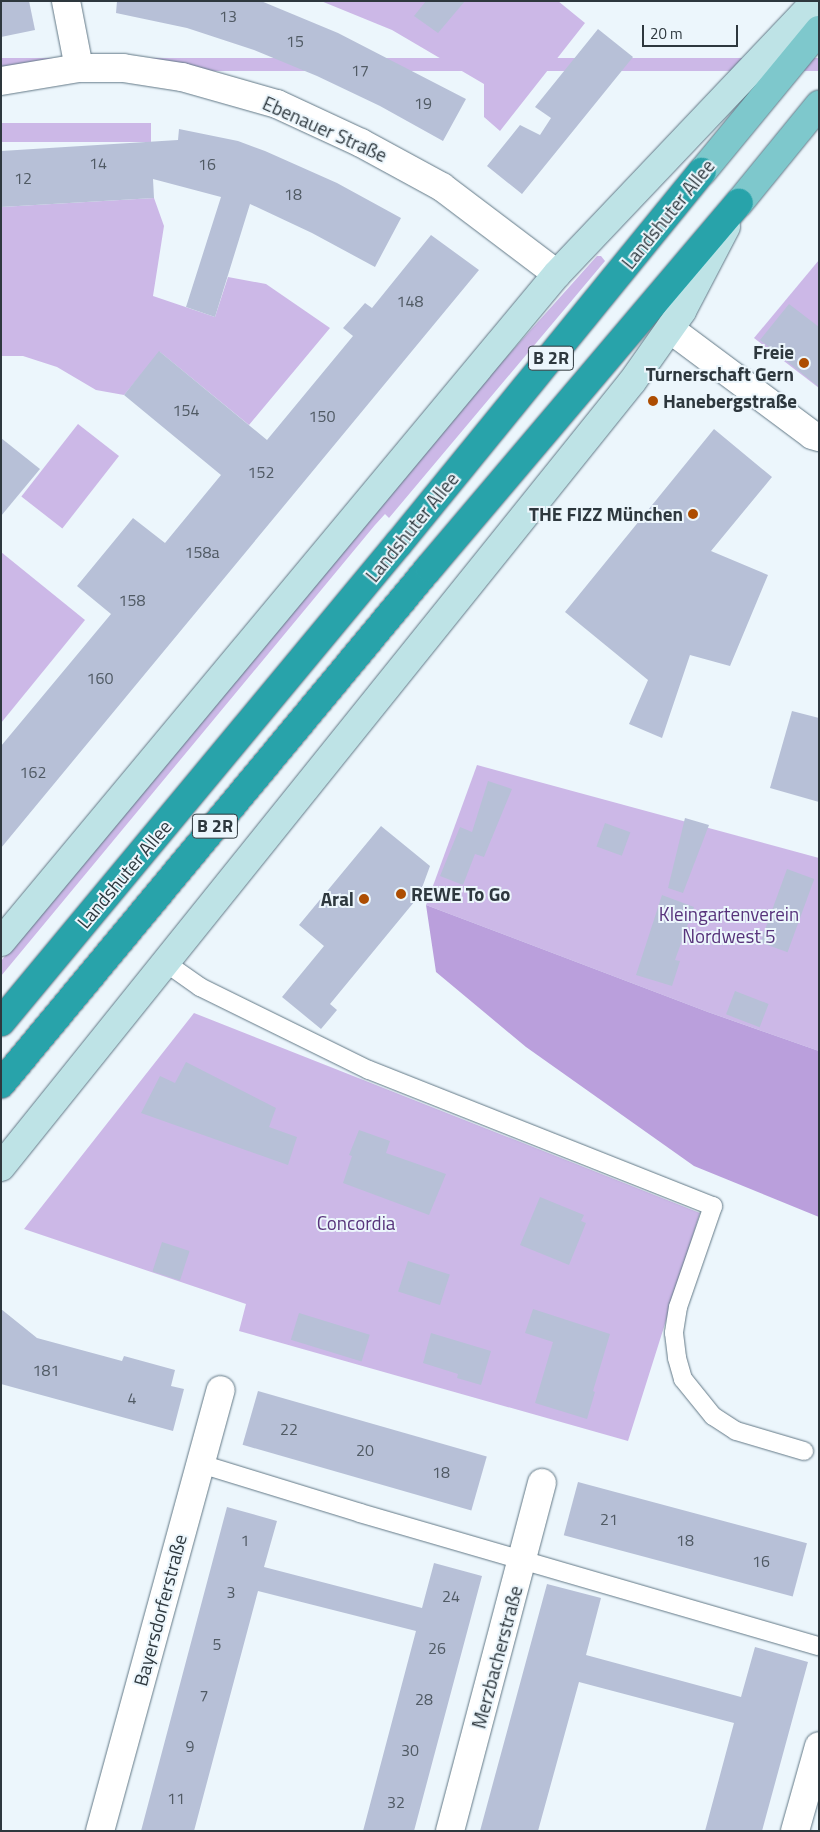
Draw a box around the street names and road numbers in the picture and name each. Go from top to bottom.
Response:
street label: Ebenauer Straße [259,91,391,167]
street label: Landshuter Allee [617,155,719,273]
road number: B 2R [527,342,575,373]
street label: Landshuter Allee [361,468,463,586]
road number: B 2R [191,810,239,841]
street label: Landshuter Allee [72,815,176,933]
street label: Bayersdorferstraße [129,1532,191,1688]
street label: Merzbacherstraße [467,1583,527,1731]

